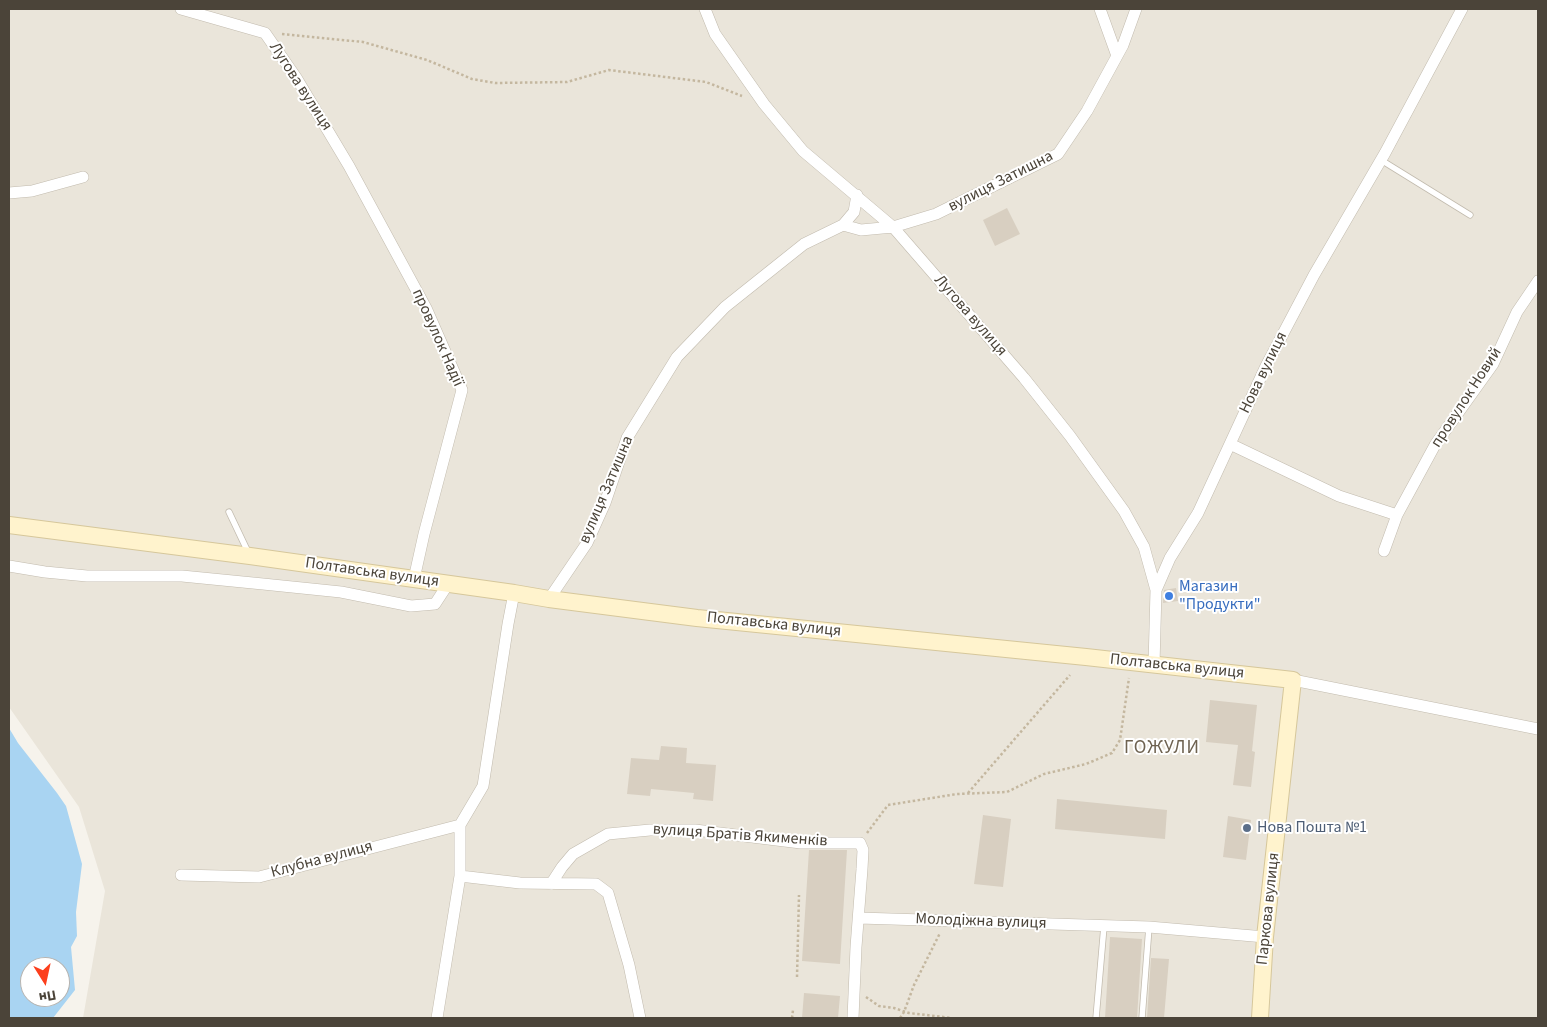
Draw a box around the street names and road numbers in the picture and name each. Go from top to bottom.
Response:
street label: Лугова вулиця [264,39,336,135]
street label: вулиця Затишна [945,147,1057,217]
street label: Лугова вулиця [929,271,1011,361]
street label: провулок Надії [407,286,467,390]
street label: Нова вулиця [1236,329,1292,417]
street label: провулок Новий [1428,344,1506,452]
street label: вулиця Затишна [576,433,638,547]
street label: Полтавська вулиця [304,554,440,592]
street label: Полтавська вулиця [706,608,842,642]
street label: Полтавська вулиця [1109,650,1245,684]
street label: вулиця Братів Якименків [652,820,828,852]
street label: Клубна вулиця [269,837,375,883]
street label: Паркова вулиця [1254,852,1284,966]
street label: Молодіжна вулиця [915,910,1047,934]

